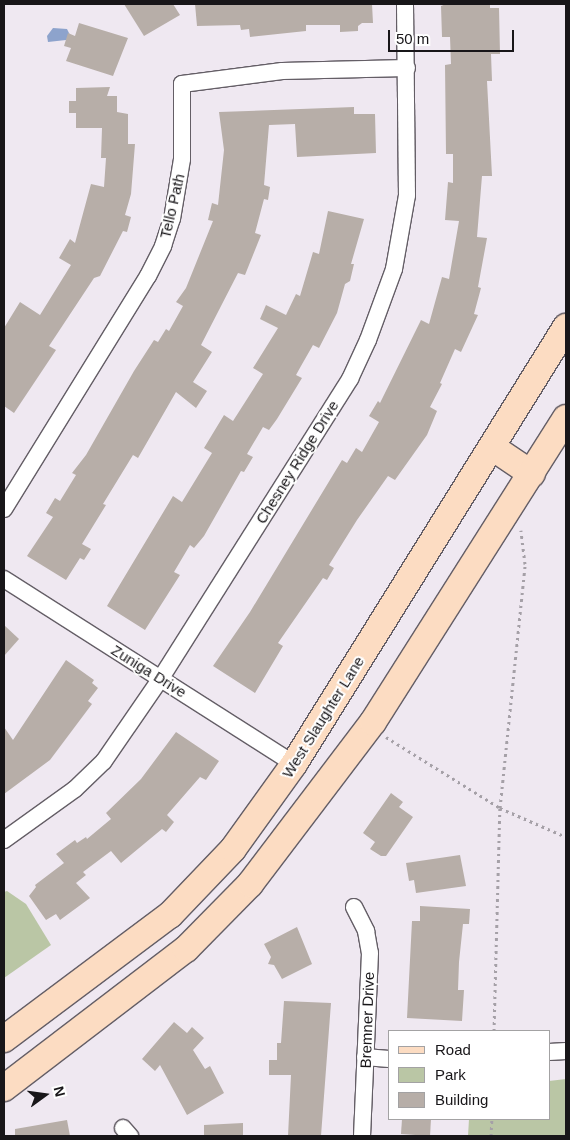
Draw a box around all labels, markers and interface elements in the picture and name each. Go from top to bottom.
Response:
scale bar [390,20,516,52]
text: 50 m [396,30,429,47]
street label: Tello Path [156,172,188,240]
street label: Chesney Ridge Drive [252,397,342,527]
street label: Zuniga Drive [108,641,190,701]
street label: West Slaughter Lane [278,653,368,781]
street label: Bremner Drive [356,971,378,1069]
legend [388,1030,550,1120]
text: Road [435,1041,471,1058]
text: Park [435,1066,466,1083]
north arrow [20,1070,70,1120]
text: N [51,1085,69,1098]
text: Building [435,1091,488,1108]

